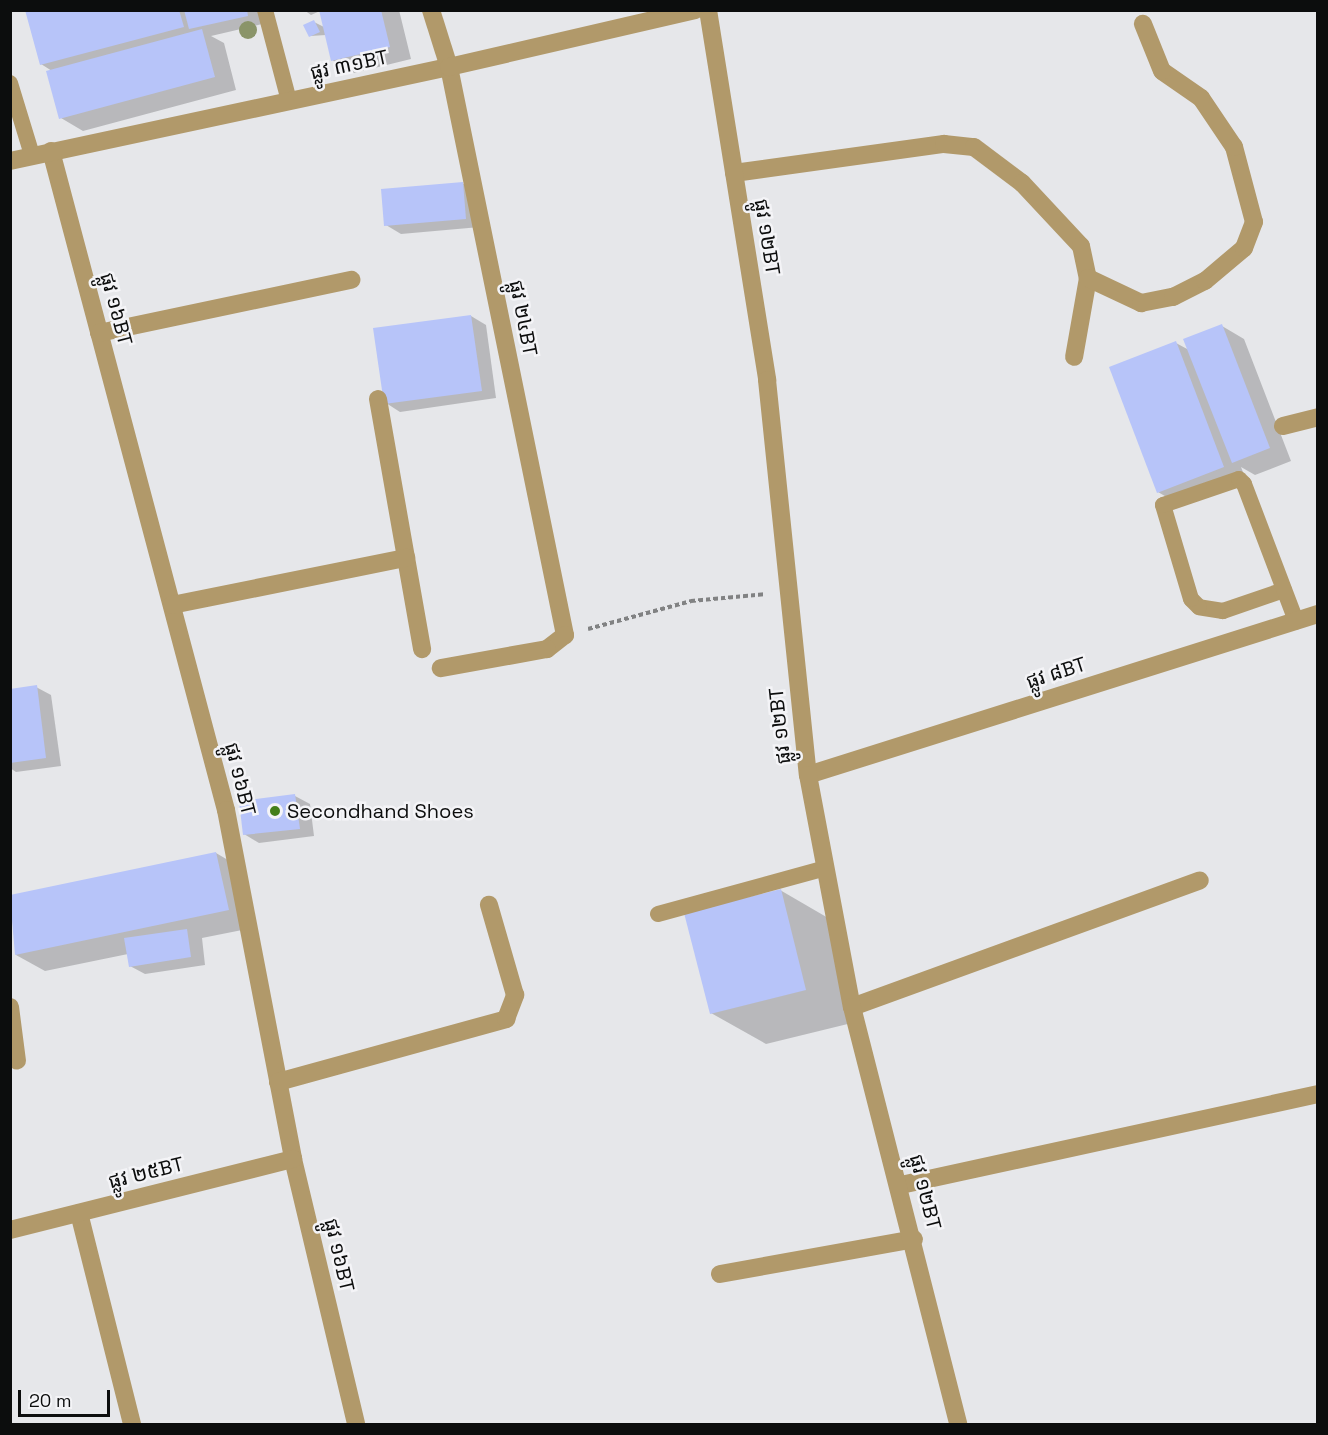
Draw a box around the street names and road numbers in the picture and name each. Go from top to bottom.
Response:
street label: ផ្លូវ ៣១BT [308,45,390,85]
street label: ផ្លូវ ១២BT [749,197,785,277]
street label: ផ្លូវ ១៦BT [95,270,137,348]
street label: ផ្លូវ ២៤BT [504,278,542,358]
street label: ផ្លូវ ៨BT [1023,652,1089,694]
street label: ផ្លូវ ១២BT [764,687,796,765]
street label: ផ្លូវ ១៦BT [219,740,261,818]
street label: ផ្លូវ ២៥BT [106,1152,186,1194]
street label: ផ្លូវ ១២BT [904,1152,946,1232]
street label: ផ្លូវ ១៦BT [319,1216,359,1294]

